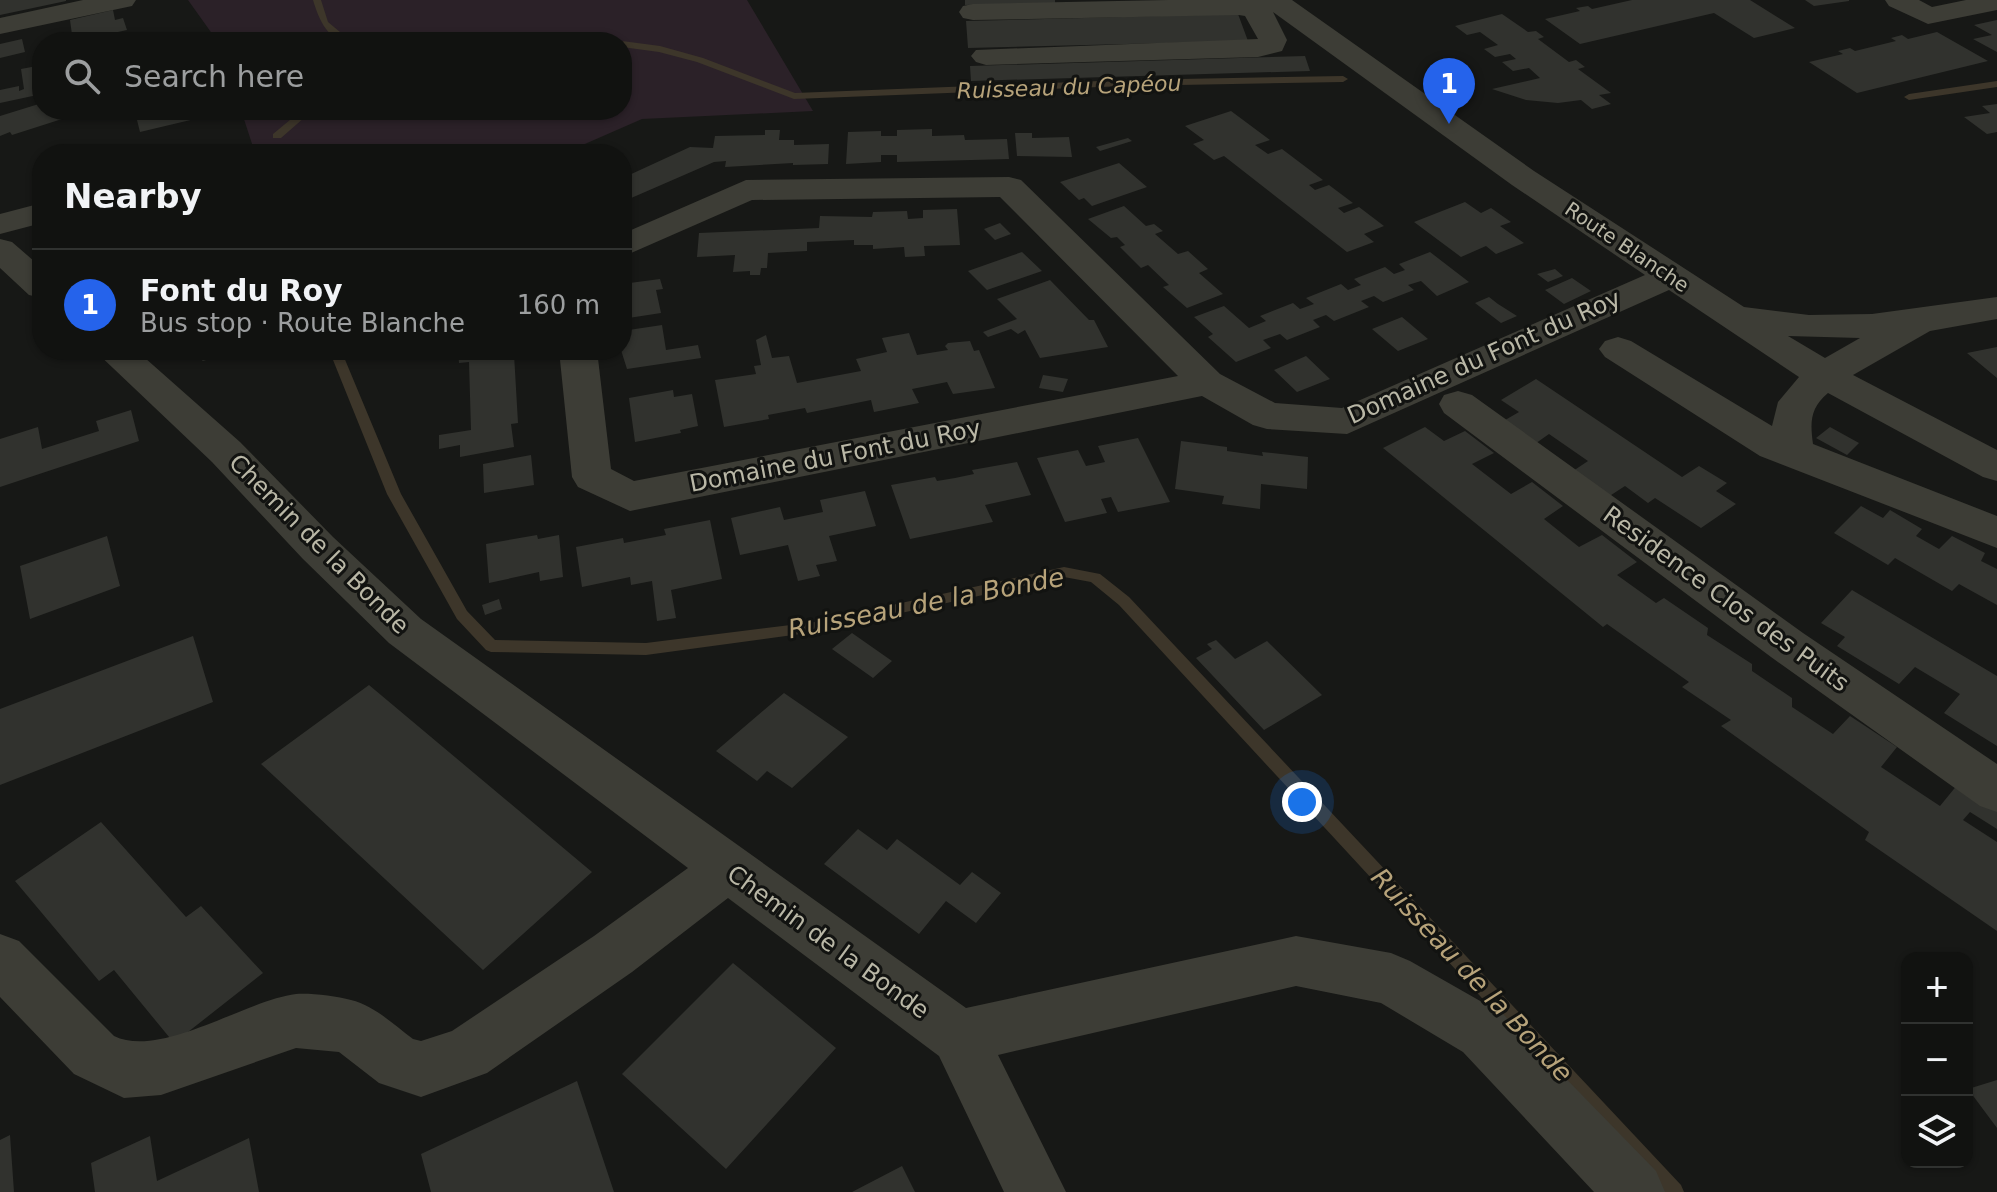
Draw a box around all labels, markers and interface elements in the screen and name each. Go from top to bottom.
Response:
search box [32,32,632,120]
icon: search [60,54,104,98]
pin: 1 [1423,58,1475,124]
text: Search here [124,59,304,94]
water label: Ruisseau du Capéou [956,71,1182,103]
text: Nearby [64,176,202,216]
street label: Route Blanche [1560,197,1694,297]
text: Font du Roy [140,273,343,308]
street label: Domaine du Font du Roy [1343,284,1625,430]
text: 1 [81,290,99,320]
text: 160 m [517,290,600,320]
text: Bus stop · Route Blanche [140,308,465,338]
street label: Domaine du Font du Roy [687,414,983,498]
street label: Chemin de la Bonde [223,448,415,640]
street label: Residence Clos des Puits [1598,501,1854,697]
water label: Ruisseau de la Bonde [785,562,1067,644]
your location [1282,782,1322,822]
street label: Chemin de la Bonde [722,859,934,1025]
water label: Ruisseau de la Bonde [1365,862,1579,1088]
map controls [1901,952,1973,1168]
button: + [1901,952,1973,1024]
button: − [1901,1024,1973,1096]
button: layers [1901,1096,1973,1168]

